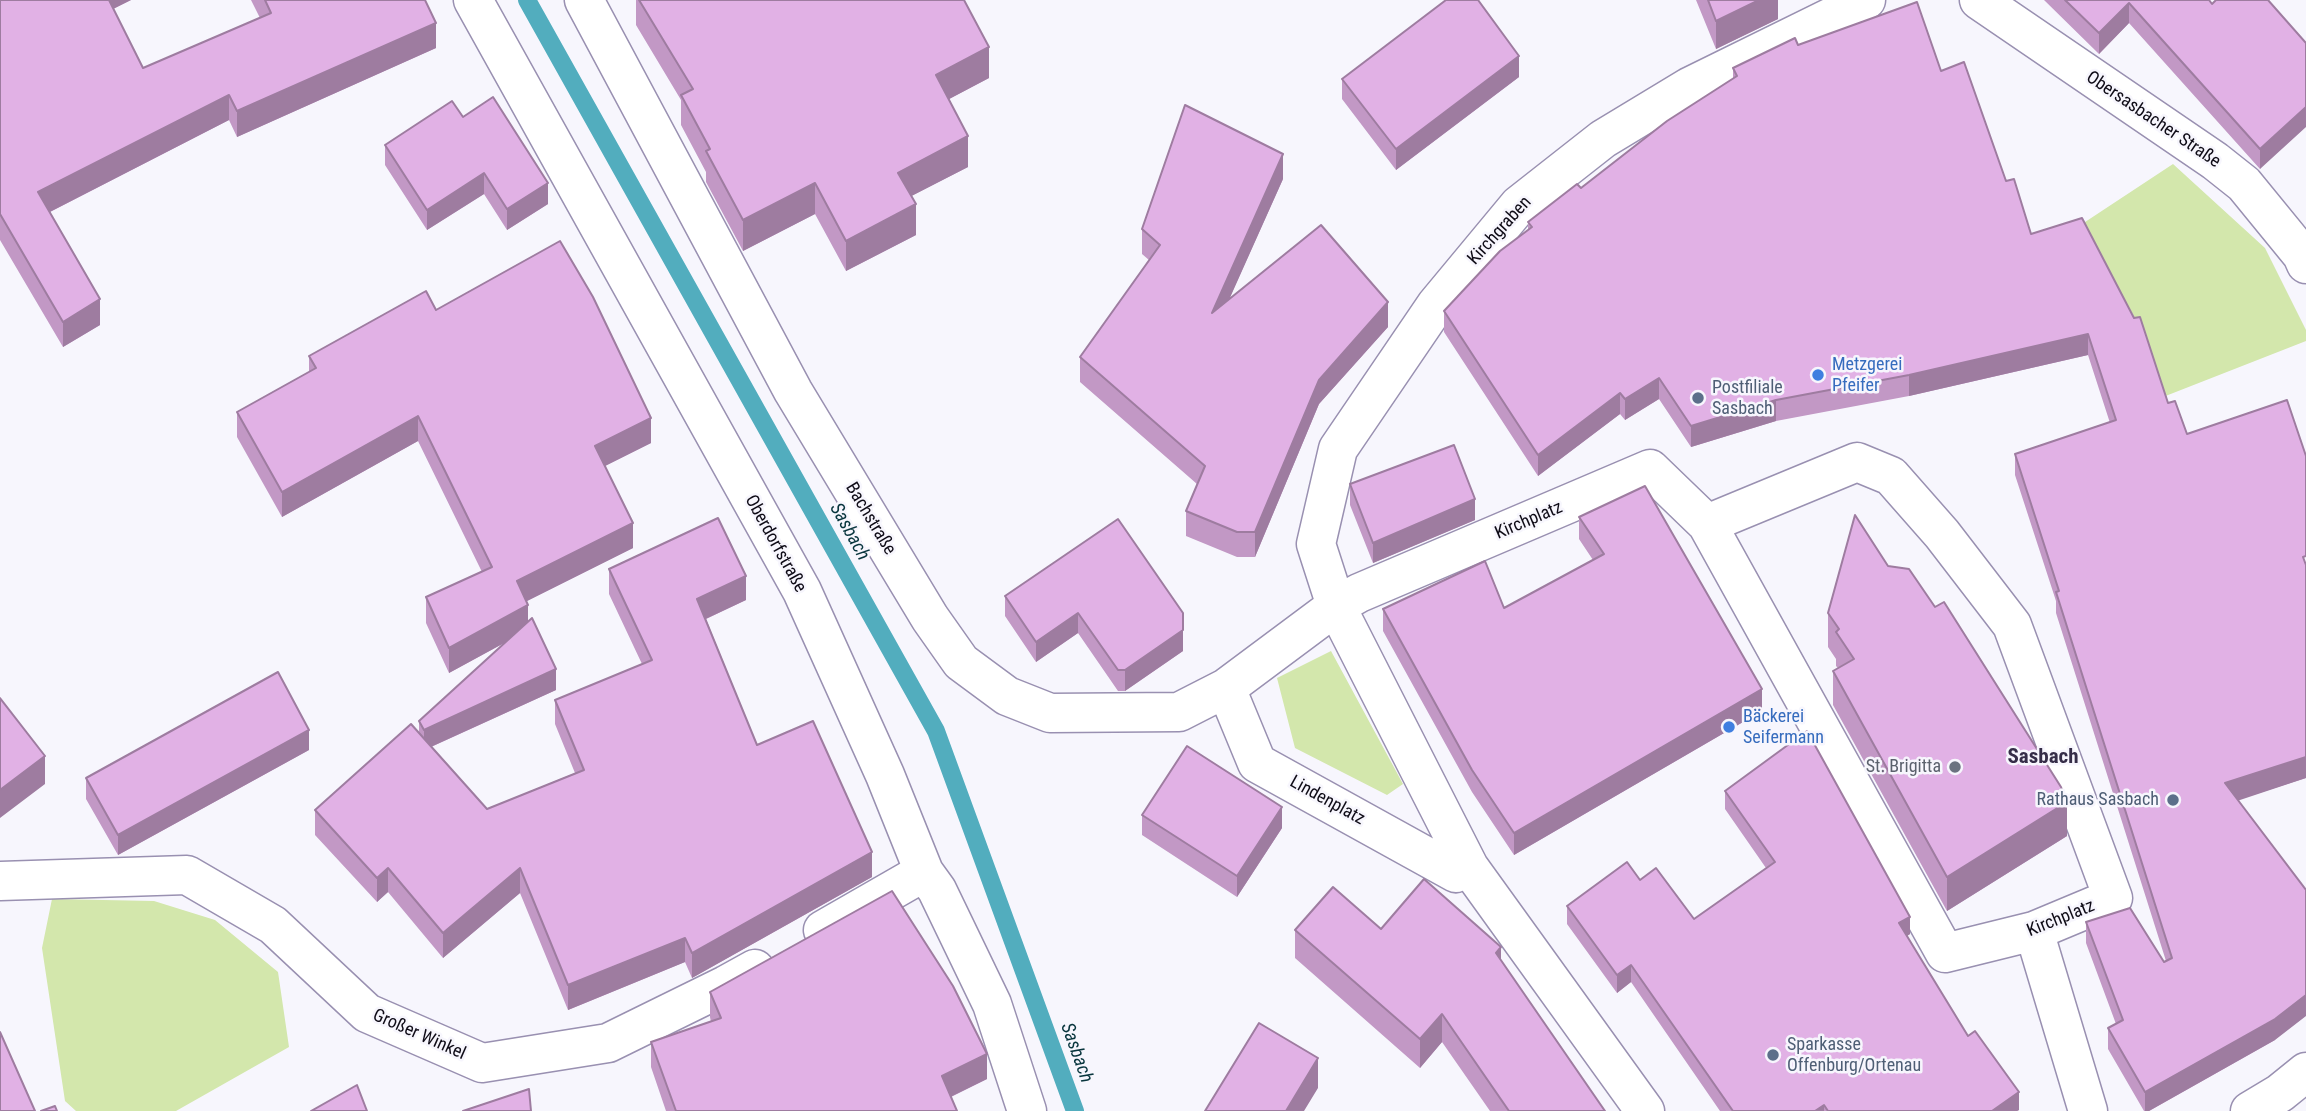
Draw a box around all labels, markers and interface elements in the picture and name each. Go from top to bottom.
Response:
street label: Obersasbacher Straße [2082,67,2224,173]
street label: Kirchgraben [1464,192,1536,270]
place label: Metzgerei Pfeifer [1832,354,1902,396]
marker: Metzgerei Pfeifer [1810,367,1826,383]
place label: Postfiliale Sasbach [1712,377,1783,420]
marker: Postfiliale Sasbach [1690,390,1706,406]
street label: Bachstraße [840,479,900,559]
street label: Oberdorfstraße [739,492,811,596]
street label: Kirchplatz [1492,497,1566,545]
water label: Sasbach [824,499,874,565]
place label: Bäckerei Seifermann [1743,706,1824,748]
marker: Bäckerei Seifermann [1721,719,1737,735]
district label: Sasbach [2007,745,2079,771]
place label: St. Brigitta [1866,756,1941,778]
marker: St. Brigitta [1947,759,1963,775]
street label: Lindenplatz [1286,772,1368,830]
place label: Rathaus Sasbach [2036,789,2159,811]
marker: Rathaus Sasbach [2165,792,2181,808]
street label: Kirchplatz [2024,896,2098,942]
street label: Großer Winkel [369,1005,469,1065]
water label: Sasbach [1055,1020,1097,1086]
place label: Sparkasse Offenburg/Ortenau [1787,1034,1921,1076]
marker: Sparkasse Offenburg/Ortenau [1765,1047,1781,1063]

